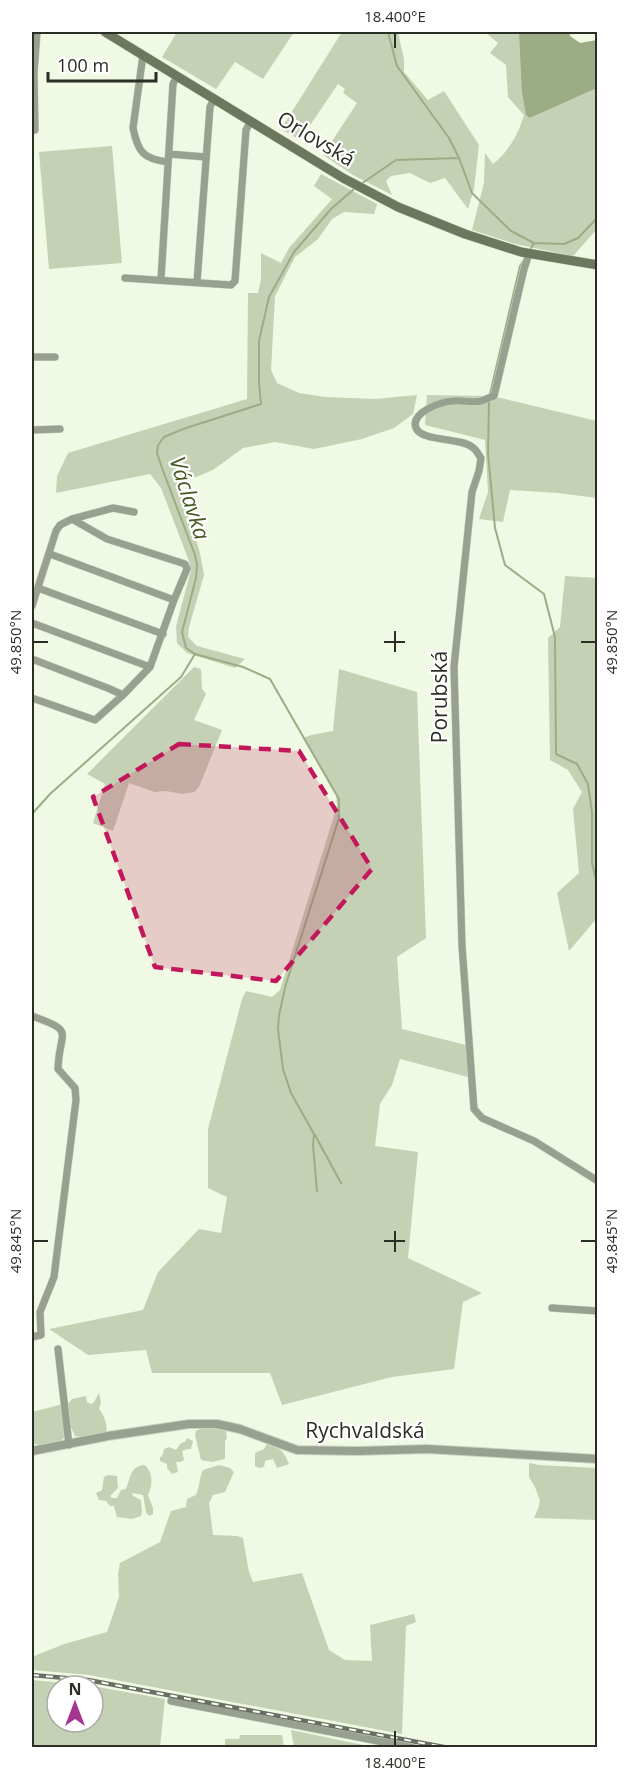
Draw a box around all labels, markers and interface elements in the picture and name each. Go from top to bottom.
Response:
text: 18.400°E [364,6,426,26]
scale bar [48,45,156,83]
text: 100 m [57,53,109,77]
street label: Orlovská [272,104,361,172]
water label: Václavka [163,452,218,543]
text: 49.850°N [5,610,25,674]
text: 49.850°N [601,610,621,674]
street label: Porubská [425,651,453,743]
text: 49.845°N [5,1209,25,1273]
text: 49.845°N [601,1209,621,1273]
street label: Rychvaldská [305,1416,425,1444]
north arrow [45,1674,105,1734]
text: N [68,1678,82,1700]
text: 18.400°E [364,1752,426,1772]

